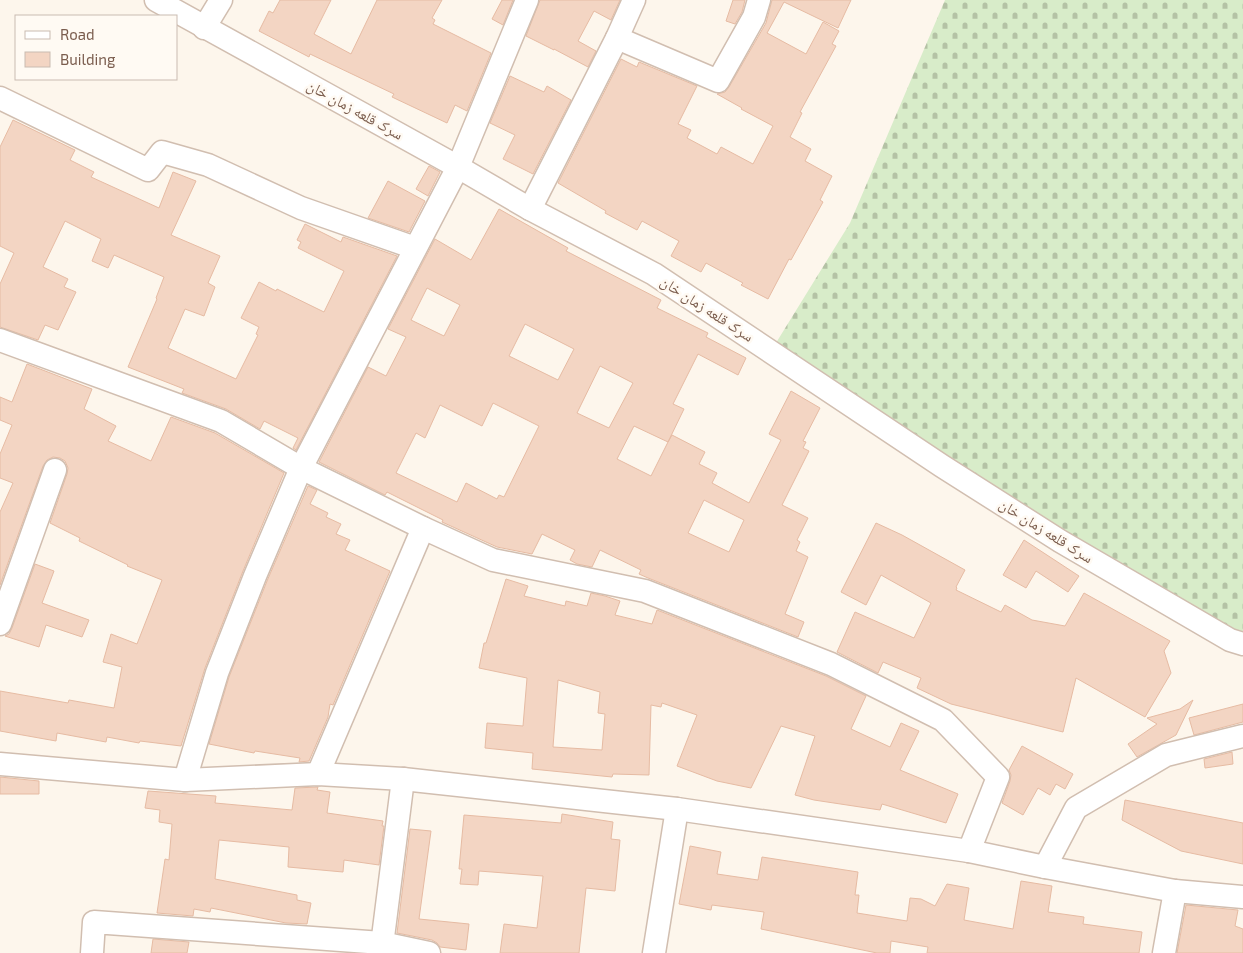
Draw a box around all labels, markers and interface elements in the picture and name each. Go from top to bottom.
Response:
legend [15,15,178,80]
text: Road [60,25,95,43]
text: Building [60,50,116,68]
street label: سرک قلعه زمان خان [303,75,407,145]
street label: سرک قلعه زمان خان [657,271,757,347]
street label: سرک قلعه زمان خان [995,494,1097,568]

